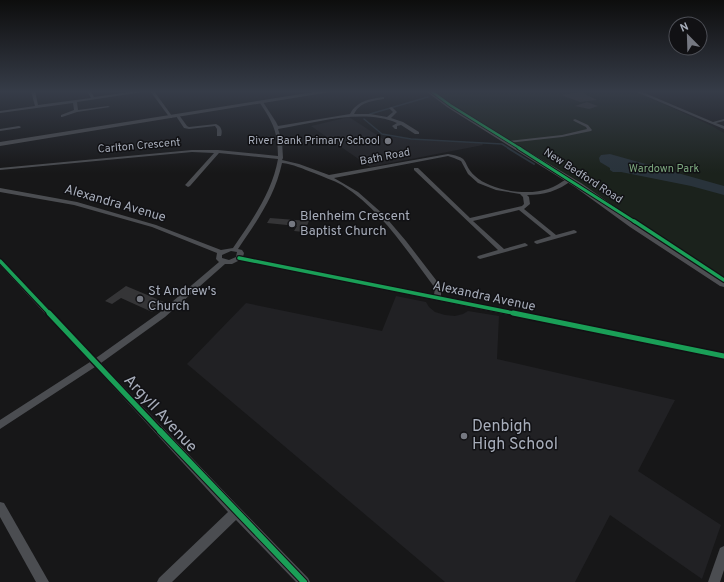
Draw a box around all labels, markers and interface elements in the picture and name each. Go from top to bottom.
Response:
north arrow [668,16,708,56]
text: N [678,20,691,36]
place label: River Bank Primary School [248,134,380,148]
street label: Carlton Crescent [97,135,181,157]
marker: River Bank Primary School [383,136,393,146]
street label: Bath Road [359,145,411,169]
street label: New Bedford Road [541,145,625,207]
park label: Wardown Park [629,162,699,176]
street label: Alexandra Avenue [62,182,168,226]
place label: Blenheim Crescent Baptist Church [300,209,410,240]
marker: Blenheim Crescent Baptist Church [287,219,297,229]
street label: Alexandra Avenue [431,278,537,316]
place label: St Andrew's Church [148,284,217,315]
marker: St Andrew's Church [135,294,145,304]
street label: Argyll Avenue [119,371,201,457]
place label: Denbigh High School [472,417,558,455]
marker: Denbigh High School [459,431,469,441]

